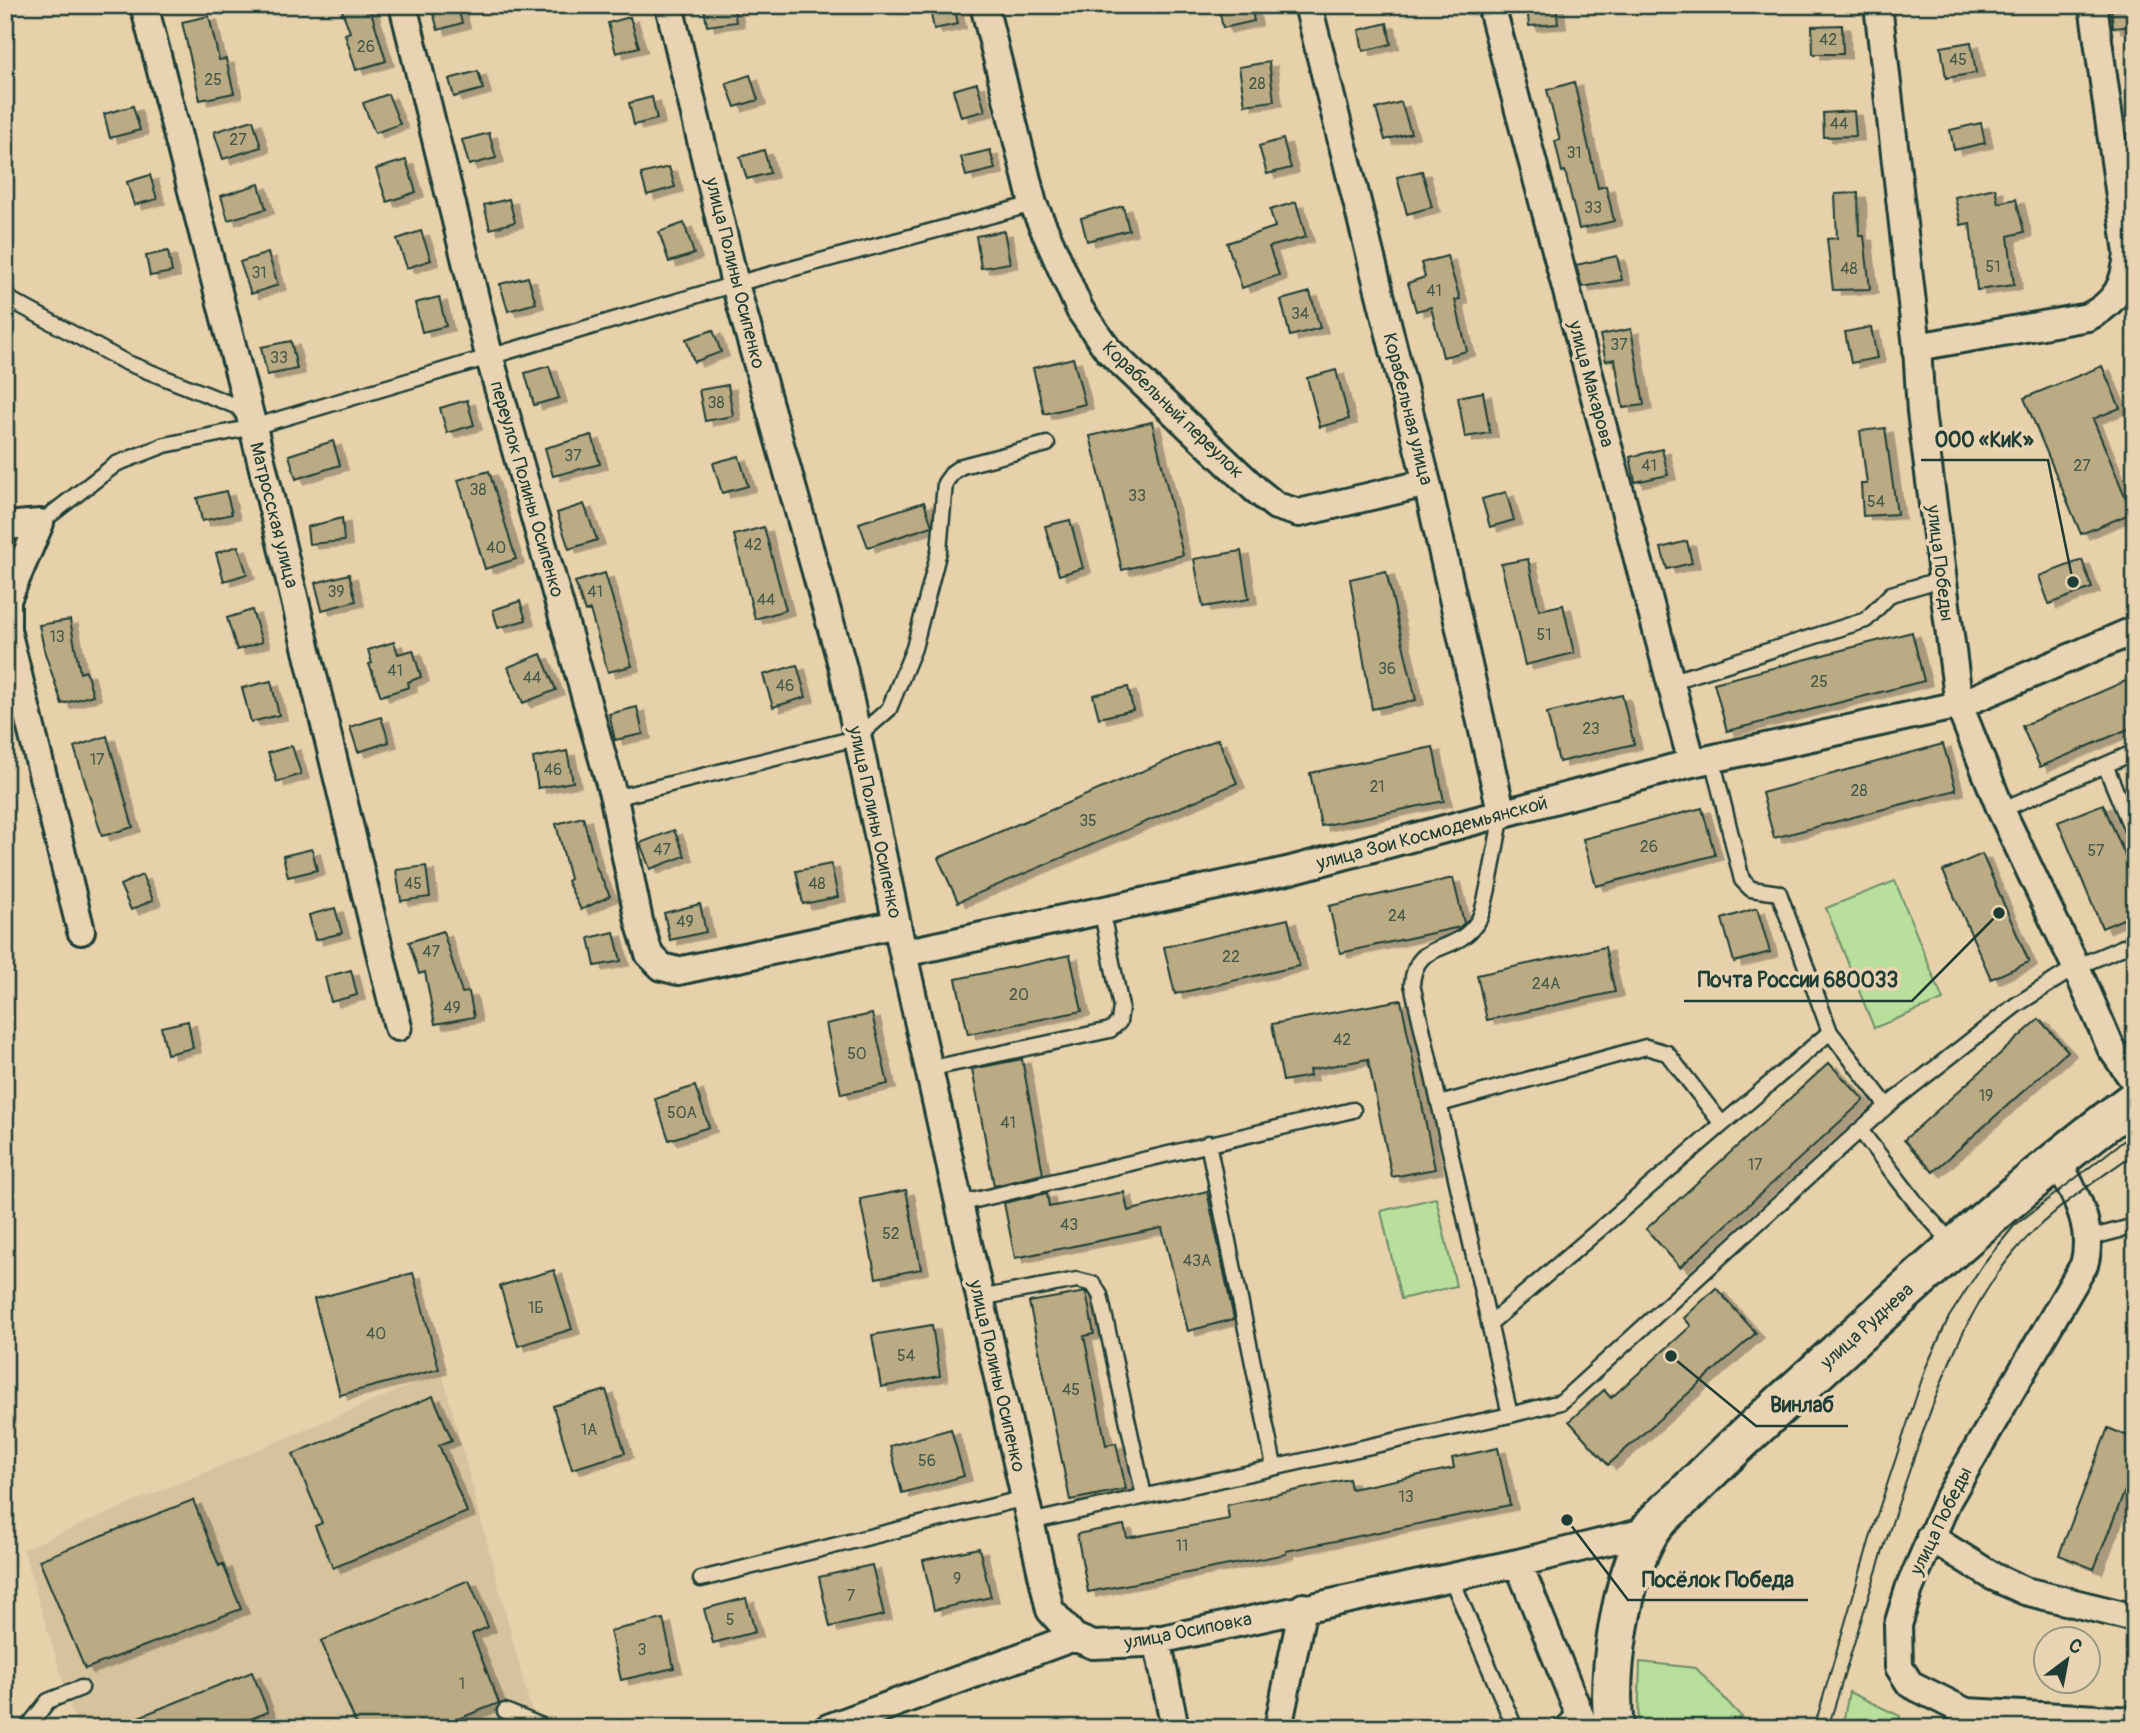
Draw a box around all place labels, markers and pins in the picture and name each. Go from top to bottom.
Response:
callout: ООО «КиК» [1921,418,2048,460]
callout: Почта России 680033 [1684,959,1912,1001]
callout: Винлаб [1756,1384,1848,1426]
callout: Посёлок Победа [1628,1558,1808,1600]

